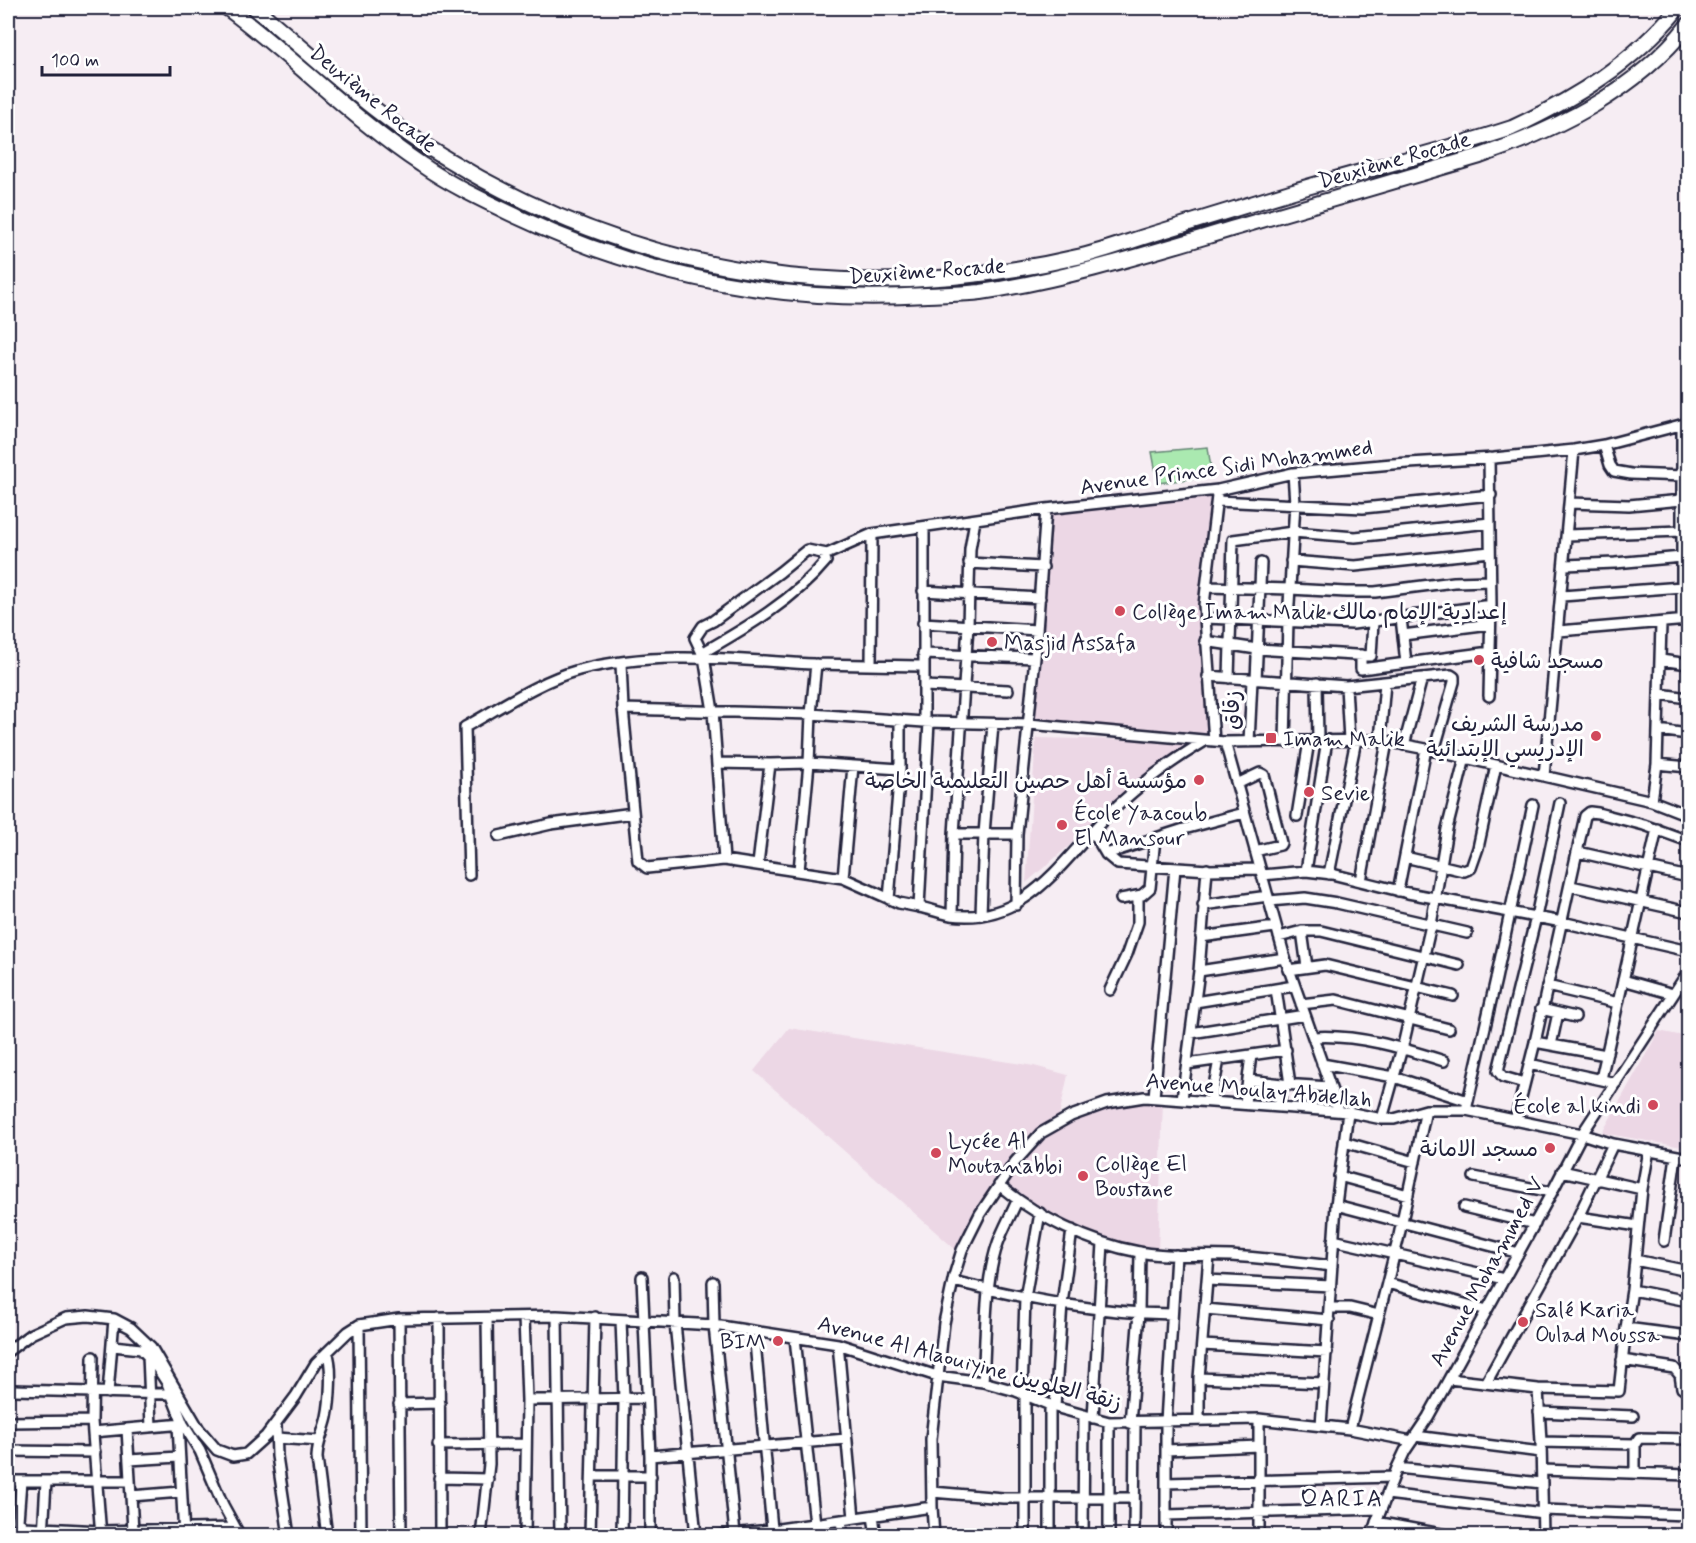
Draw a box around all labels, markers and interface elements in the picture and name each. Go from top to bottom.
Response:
scale bar [42,39,170,77]
street label: Deuxième Rocade [303,39,443,160]
text: 100 m [51,49,99,73]
street label: Deuxième Rocade [1315,126,1474,196]
street label: Deuxième Rocade [848,253,1007,291]
street label: Avenue Prince Sidi Mohammed [1078,434,1374,502]
place label: Collège Imam Malik إعدادية الإمام مالك [1132,599,1507,628]
marker: Collège Imam Malik إعدادية الإمام مالك [1113,604,1127,618]
place label: Masjid Assafa [1004,630,1136,658]
marker: Masjid Assafa [985,635,999,649]
place label: مسجد شافية [1491,648,1604,676]
marker: مسجد شافية [1472,653,1486,667]
street label: زقاق [1218,690,1248,730]
place label: مدرسة الشريف الإدريسي الإبتدائية [1426,711,1584,768]
place label: Imam Malik [1283,726,1405,754]
marker: مدرسة الشريف الإدريسي الإبتدائية [1589,729,1603,743]
marker: Imam Malik [1264,731,1278,745]
place label: مؤسسة أهل حصين التعليمية الخاصة [865,767,1187,796]
marker: مؤسسة أهل حصين التعليمية الخاصة [1192,773,1206,787]
place label: Sevie [1321,780,1370,808]
marker: Sevie [1302,785,1316,799]
place label: École Yaacoub El Mansour [1074,799,1207,853]
marker: École Yaacoub El Mansour [1055,818,1069,832]
street label: Avenue Moulay Abdellah [1145,1067,1373,1115]
place label: École al kindi [1514,1092,1641,1121]
marker: École al kindi [1646,1098,1660,1112]
place label: Lycée Al Moutanabbi [948,1128,1063,1181]
place label: مسجد الامانة [1420,1136,1538,1164]
marker: مسجد الامانة [1543,1141,1557,1155]
marker: Lycée Al Moutanabbi [929,1146,943,1160]
place label: Collège El Boustane [1095,1151,1187,1204]
marker: Collège El Boustane [1076,1169,1090,1183]
street label: Avenue Mohammed V [1424,1172,1552,1372]
place label: Salé Karia Oulad Moussa [1535,1297,1661,1350]
street label: Avenue Al Alaouiyine زنقة العلويين [814,1310,1125,1418]
marker: Salé Karia Oulad Moussa [1516,1315,1530,1329]
place label: BIM [720,1329,766,1357]
marker: BIM [771,1334,785,1348]
district label: QARIA [1300,1484,1384,1515]

